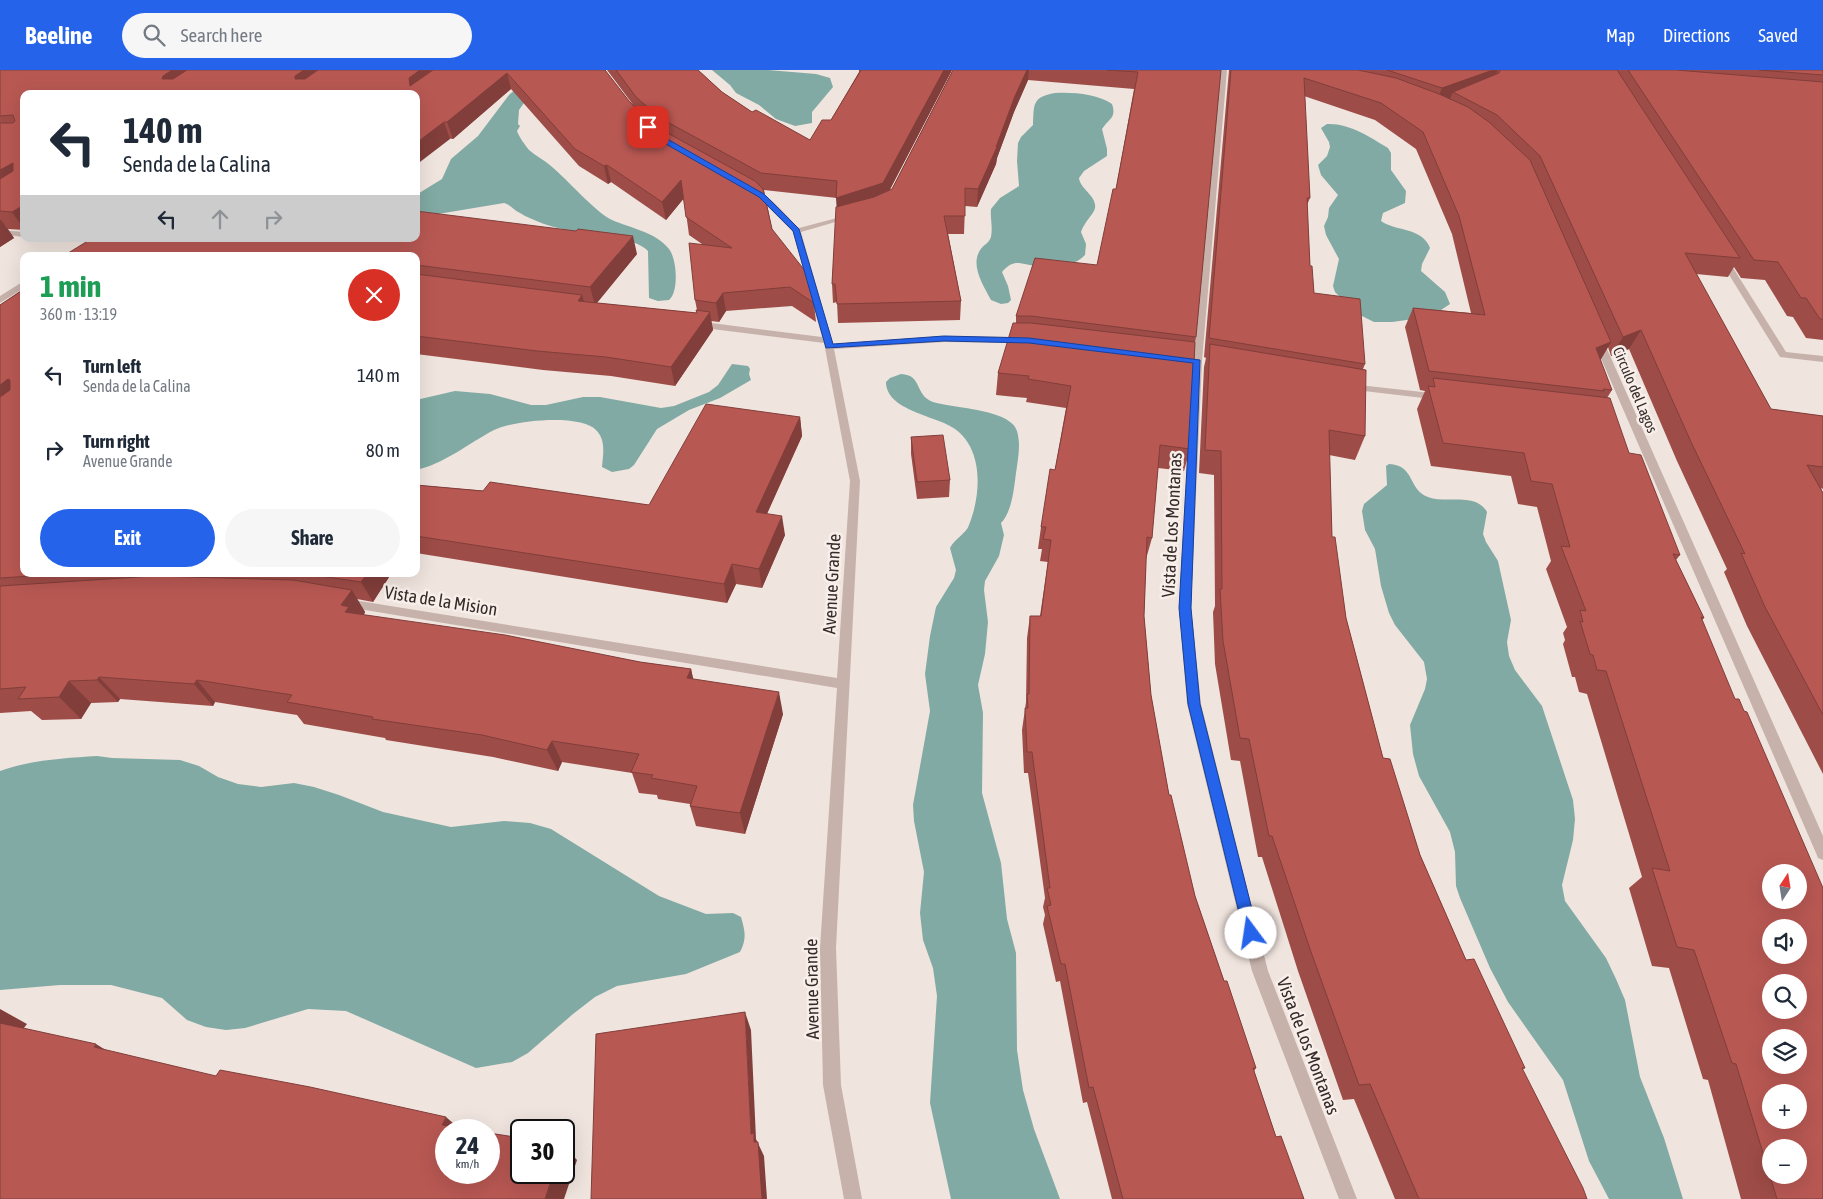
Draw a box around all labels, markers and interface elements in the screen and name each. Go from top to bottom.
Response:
search box [122,13,472,58]
icon: search [140,21,168,49]
text: Beeline [25,22,92,49]
text: Search here [180,24,262,46]
text: Map [1606,25,1635,46]
text: Directions [1663,25,1730,46]
text: Saved [1758,25,1798,46]
pin [627,106,669,148]
icon: left [40,110,105,175]
text: 140 m [123,110,202,150]
icon: arrive [634,113,662,141]
text: Senda de la Calina [123,151,271,177]
icon: left [153,205,181,233]
icon: ahead [206,205,234,233]
icon: right [259,205,287,233]
text: 1 min [40,269,101,303]
button: close [348,269,400,321]
text: 360 m · 13:19 [40,305,117,323]
street label: Circulo del Lagos [1610,344,1661,435]
text: Turn left [83,355,141,377]
icon: left [40,361,68,389]
text: 140 m [357,364,400,386]
text: Senda de la Calina [83,377,191,395]
text: Turn right [83,430,150,452]
icon: right [40,436,68,464]
text: 80 m [366,439,400,461]
text: Avenue Grande [83,452,172,470]
street label: Vista de Los Montanas [1157,452,1186,598]
button: Exit [40,509,215,567]
button: Share [225,509,400,567]
street label: Avenue Grande [818,533,845,635]
street label: Vista de la Mision [383,581,499,620]
north arrow [1762,864,1808,909]
map controls [1762,864,1807,1184]
position arrow [1224,906,1276,958]
button: sound [1762,919,1807,964]
street label: Avenue Grande [800,939,823,1039]
street label: Vista de Los Montanas [1273,974,1344,1117]
button: search [1762,974,1807,1019]
button: layers [1762,1029,1807,1074]
button: + [1762,1084,1807,1129]
speed limit sign: 30 [510,1119,575,1184]
text: 24 [456,1131,479,1159]
button: − [1762,1139,1807,1184]
text: km/h [456,1157,479,1171]

